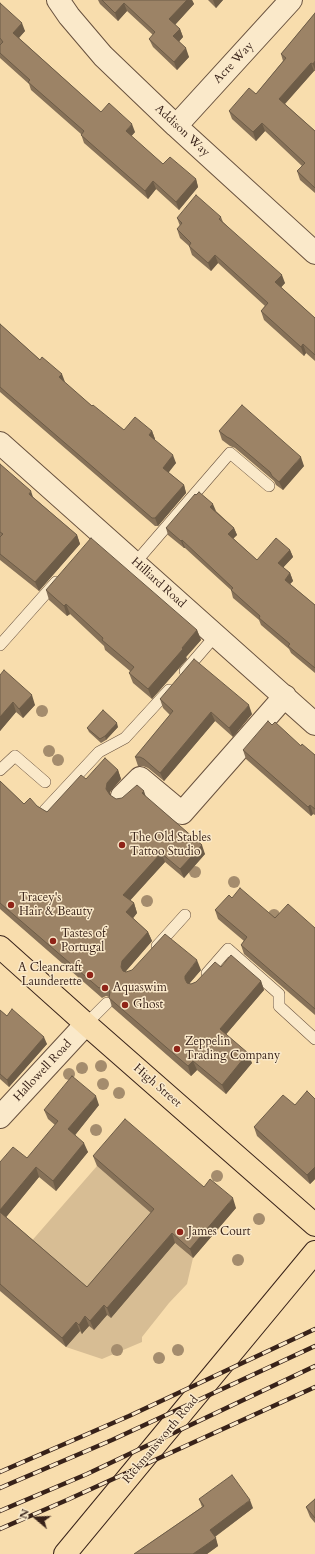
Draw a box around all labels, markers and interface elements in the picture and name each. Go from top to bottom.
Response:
street label: Acre Way [211,39,257,87]
street label: Addison Way [151,102,213,160]
street label: Hilliard Road [128,555,188,611]
place label: The Old Stables Tattoo Studio [130,831,211,859]
marker: The Old Stables Tattoo Studio [117,840,127,850]
place label: Tracey's Hair & Beauty [19,891,93,919]
marker: Tracey's Hair & Beauty [6,900,16,910]
place label: Tastes of Portugal [61,927,106,955]
marker: Tastes of Portugal [48,936,58,946]
place label: A Cleancraft Launderette [18,961,82,989]
marker: A Cleancraft Launderette [85,970,95,980]
place label: Aquaswim [113,981,167,995]
marker: Aquaswim [100,983,110,993]
place label: Ghost [133,998,163,1012]
marker: Ghost [120,1000,130,1010]
place label: Zeppelin Trading Company [185,1035,280,1063]
street label: Hallowell Road [11,1037,75,1105]
marker: Zeppelin Trading Company [172,1044,182,1054]
street label: High Street [130,1061,184,1111]
place label: James Court [188,1225,250,1239]
marker: James Court [175,1227,185,1237]
street label: Rickmansworth Road [120,1393,202,1487]
north arrow [16,1498,56,1538]
text: N [16,1507,33,1521]

